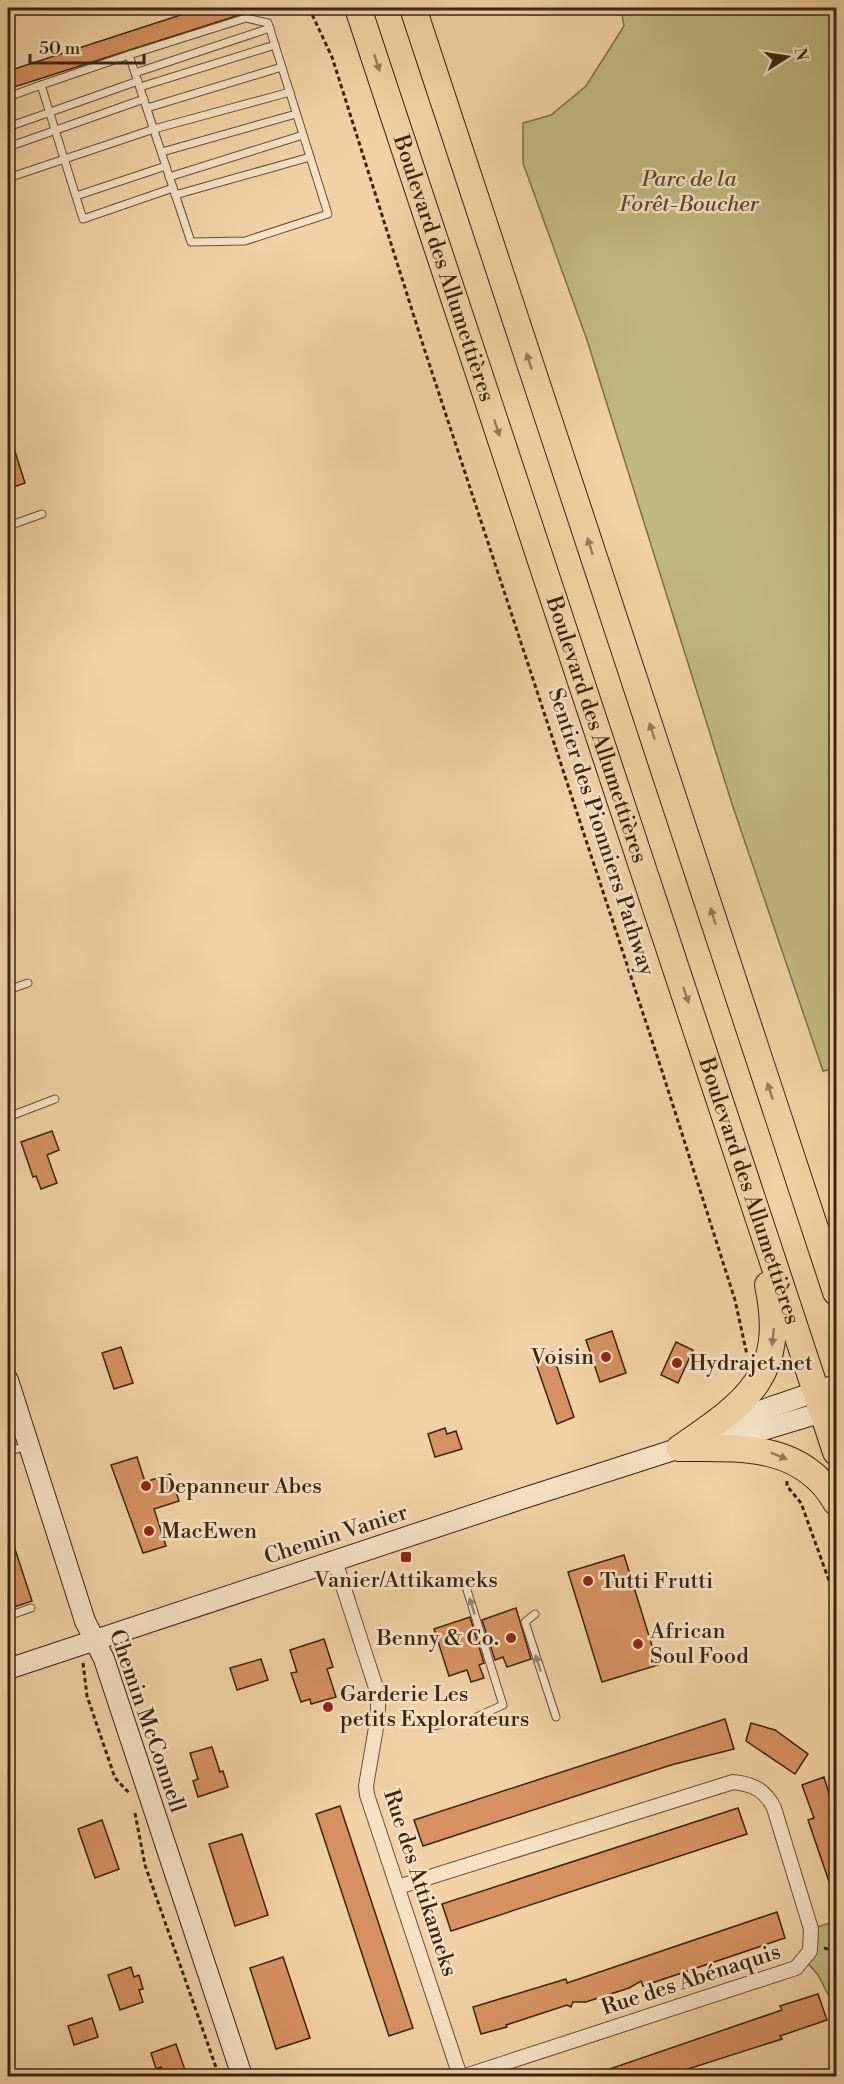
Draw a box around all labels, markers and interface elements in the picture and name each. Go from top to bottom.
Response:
scale bar [30,27,144,65]
north arrow [757,27,817,87]
text: 50 m [39,37,81,60]
text: N [790,46,812,63]
one-way arrow [372,54,382,72]
street label: Boulevard des Allumettières [387,130,501,405]
park label: Parc de la Forêt-Boucher [619,166,760,218]
one-way arrow [524,352,534,370]
one-way arrow [492,419,502,437]
one-way arrow [585,537,595,555]
street label: Boulevard des Allumettières [540,592,654,866]
street label: Sentier des Pionniers Pathway [542,685,660,979]
one-way arrow [647,722,656,740]
one-way arrow [708,907,717,925]
one-way arrow [682,986,692,1004]
street label: Boulevard des Allumettières [693,1053,806,1328]
one-way arrow [765,1082,775,1100]
one-way arrow [768,1327,778,1346]
place label: Voisin [530,1344,594,1371]
marker: Voisin [599,1350,613,1364]
place label: Hydrajet.net [689,1350,813,1377]
marker: Hydrajet.net [670,1356,684,1370]
one-way arrow [771,1451,789,1461]
place label: Depanneur Abes [158,1473,322,1500]
marker: Depanneur Abes [139,1479,153,1493]
street label: Chemin Vanier [261,1499,411,1571]
place label: MacEwen [161,1518,257,1545]
marker: MacEwen [142,1524,156,1538]
marker: Vanier/Attikameks [399,1550,413,1564]
place label: Vanier/Attikameks [313,1567,498,1594]
place label: Tutti Frutti [600,1568,713,1595]
marker: Tutti Frutti [581,1574,595,1588]
one-way arrow [467,1597,476,1615]
place label: African Soul Food [649,1618,749,1670]
place label: Benny & Co. [375,1625,499,1652]
street label: Chemin McConnell [103,1626,191,1817]
marker: Benny & Co. [504,1631,518,1645]
marker: African Soul Food [631,1637,645,1651]
one-way arrow [533,1654,543,1672]
place label: Garderie Les petits Explorateurs [340,1681,529,1733]
marker: Garderie Les petits Explorateurs [321,1700,335,1714]
street label: Rue des Attikameks [377,1786,463,1980]
street label: Rue des Abénaquis [598,1938,784,2022]

